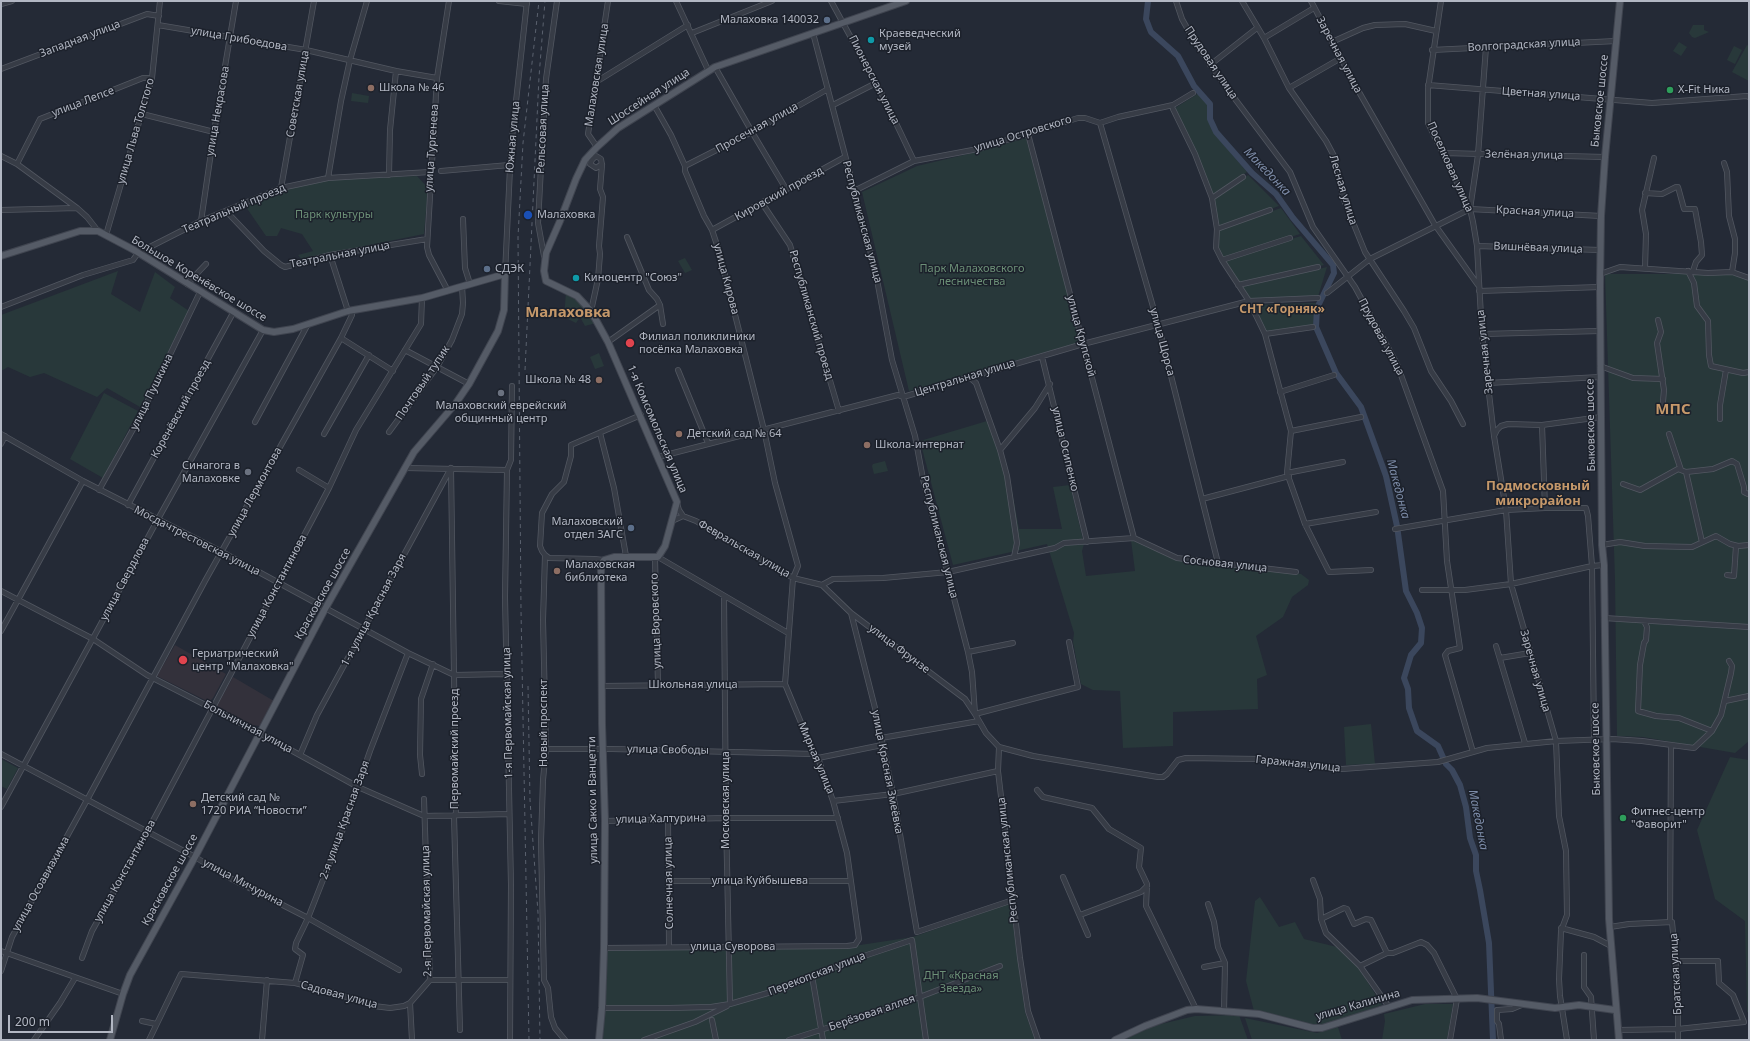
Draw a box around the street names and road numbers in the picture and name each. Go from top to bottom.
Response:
street label: Заречная улица [1313,14,1365,96]
street label: Западная улица [38,18,122,60]
street label: Малаховская улица [582,23,612,127]
street label: улица Грибоедова [190,24,288,54]
street label: Прудовая улица [1182,24,1240,102]
street label: Пионерская улица [846,33,902,127]
street label: Волгоградская улица [1467,35,1581,55]
street label: Советская улица [284,49,312,139]
street label: Быковское шоссе [1589,54,1611,148]
street label: улица Некрасова [204,65,232,157]
street label: Шоссейная улица [606,66,692,128]
street label: улица Льва Толстого [115,76,157,186]
street label: улица Лепсе [50,84,116,120]
street label: Рельсовая улица [534,84,552,174]
street label: Цветная улица [1501,85,1581,103]
street label: Южная улица [503,100,523,174]
street label: Просечная улица [713,100,801,156]
street label: улица Тургенева [422,104,442,192]
street label: улица Островского [973,113,1073,155]
street label: Поселковая улица [1424,120,1476,214]
street label: Зелёная улица [1485,148,1563,162]
street label: Лесная улица [1326,153,1360,227]
street label: Республиканская улица [839,159,885,285]
street label: Кировский проезд [733,164,825,224]
street label: Театральный проезд [180,181,288,237]
street label: Красная улица [1496,203,1574,221]
street label: Большое Коренёвское шоссе [129,233,269,325]
street label: Театральная улица [289,239,391,271]
street label: Вишнёвая улица [1493,240,1583,256]
street label: улица Кирова [710,242,742,316]
street label: Республиканский проезд [786,249,836,381]
street label: улица Крупской [1064,294,1098,378]
street label: Прудовая улица [1355,296,1407,378]
street label: улица Щорса [1147,306,1177,378]
street label: Заречная улица [1474,309,1496,395]
street label: Почтовый тупик [393,343,453,423]
street label: улица Пушкина [128,352,176,432]
street label: Центральная улица [913,356,1017,400]
street label: Коренёвский проезд [148,357,214,461]
street label: 1-я Комсомольская улица [624,363,690,495]
street label: Быковское шоссе [1584,378,1598,472]
street label: улица Осипенко [1049,405,1081,493]
street label: улица Лермонтова [225,445,285,539]
street label: Республиканская улица [917,474,961,600]
street label: Мосдачтрестовская улица [132,503,262,579]
street label: Февральская улица [696,517,792,581]
street label: улица Константинова [244,532,310,640]
street label: улица Свердлова [98,535,152,623]
street label: Красковское шоссе [292,546,354,642]
street label: 1-я улица Красная Заря [339,551,409,669]
street label: Сосновая улица [1182,553,1268,575]
street label: улица Воровского [648,573,664,669]
street label: улица Фрунзе [866,622,932,676]
street label: Заречная улица [1517,628,1553,714]
street label: 1-я Первомайская улица [500,647,516,779]
street label: Школьная улица [648,678,738,692]
street label: Новый проспект [537,679,551,767]
street label: Первомайский проезд [448,689,462,809]
street label: Больничная улица [201,698,295,756]
street label: Быковское шоссе [1589,702,1603,796]
street label: улица Красная Змеёвка [868,709,906,835]
street label: Мирная улица [795,720,837,796]
street label: улица Сакко и Ванцетти [585,736,601,864]
street label: улица Свободы [627,743,709,757]
street label: Московская улица [719,751,733,849]
street label: Гаражная улица [1255,753,1341,775]
street label: 2-я улица Красная Заря [317,759,373,881]
street label: Республиканская улица [995,797,1021,923]
street label: улица Халтурина [616,812,706,826]
street label: улица Константинова [91,818,159,924]
street label: Красковское шоссе [139,832,201,928]
street label: улица Осоавиахима [9,834,73,934]
street label: Солнечная улица [662,837,676,929]
street label: 2-я Первомайская улица [419,845,435,977]
street label: улица Мичурина [200,856,286,910]
street label: улица Куйбышева [712,874,808,888]
street label: Братская улица [1667,933,1685,1015]
street label: улица Суворова [691,940,775,954]
street label: Перекопская улица [766,949,868,999]
street label: Садовая улица [299,978,379,1012]
street label: улица Калинина [1315,987,1401,1023]
street label: Берёзовая аллея [827,992,917,1034]

